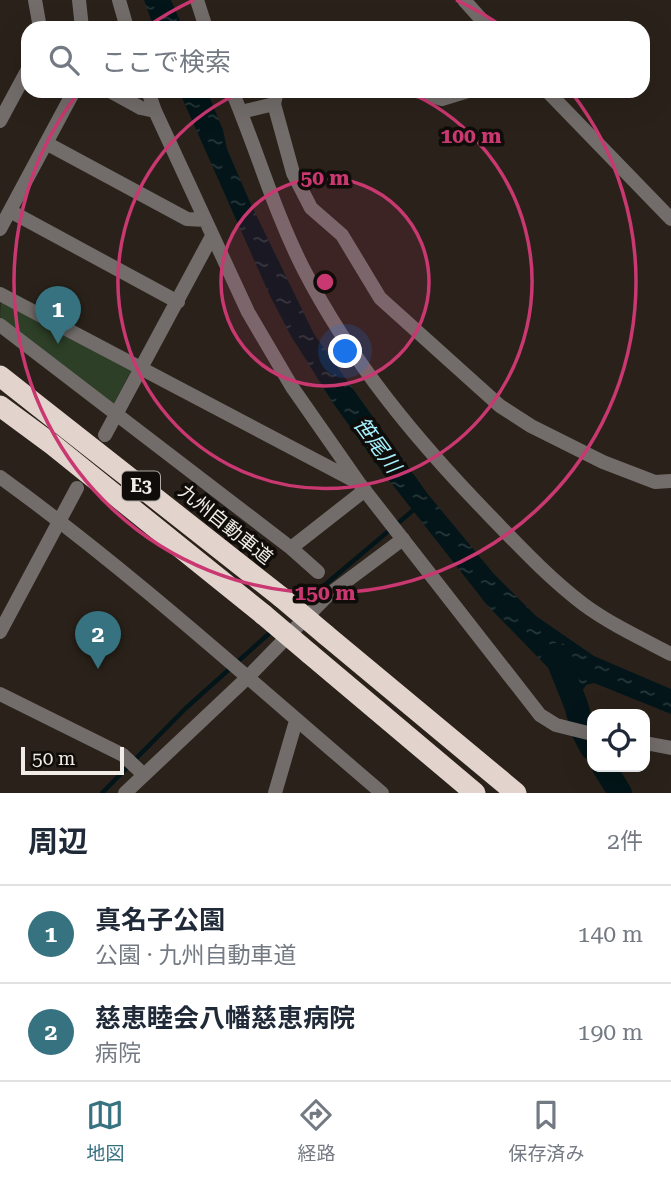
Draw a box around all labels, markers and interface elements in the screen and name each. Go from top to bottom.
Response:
search box [21,21,650,98]
icon: search [45,41,83,79]
text: ここで検索 [101,47,231,77]
text: 100 m [441,124,501,148]
text: 50 m [300,166,350,190]
centre of rings [313,270,337,294]
pin: 1 [35,286,81,344]
your location [328,334,362,368]
water label: 笹尾川 [349,412,406,479]
road number: E3 [122,472,160,500]
street label: 九州自動車道 [174,480,277,569]
text: 150 m [295,581,355,605]
pin: 2 [75,611,121,669]
map controls [587,709,650,772]
button: locate [587,709,650,772]
scale bar [21,744,124,776]
text: 50 m [32,747,75,770]
text: 周辺 [28,824,88,859]
text: 2件 [607,828,643,855]
text: 真名子公園 [95,905,225,935]
text: 1 [45,921,57,948]
text: 140 m [578,921,643,948]
text: 公園 · 九州自動車道 [95,942,296,969]
text: 慈恵睦会八幡慈恵病院 [95,1003,355,1033]
text: 2 [45,1019,57,1046]
text: 190 m [578,1019,643,1046]
text: 病院 [95,1040,141,1067]
tab: 地図 [86,1096,125,1165]
tab: 経路 [297,1096,336,1165]
tab: 保存済み [508,1096,585,1165]

